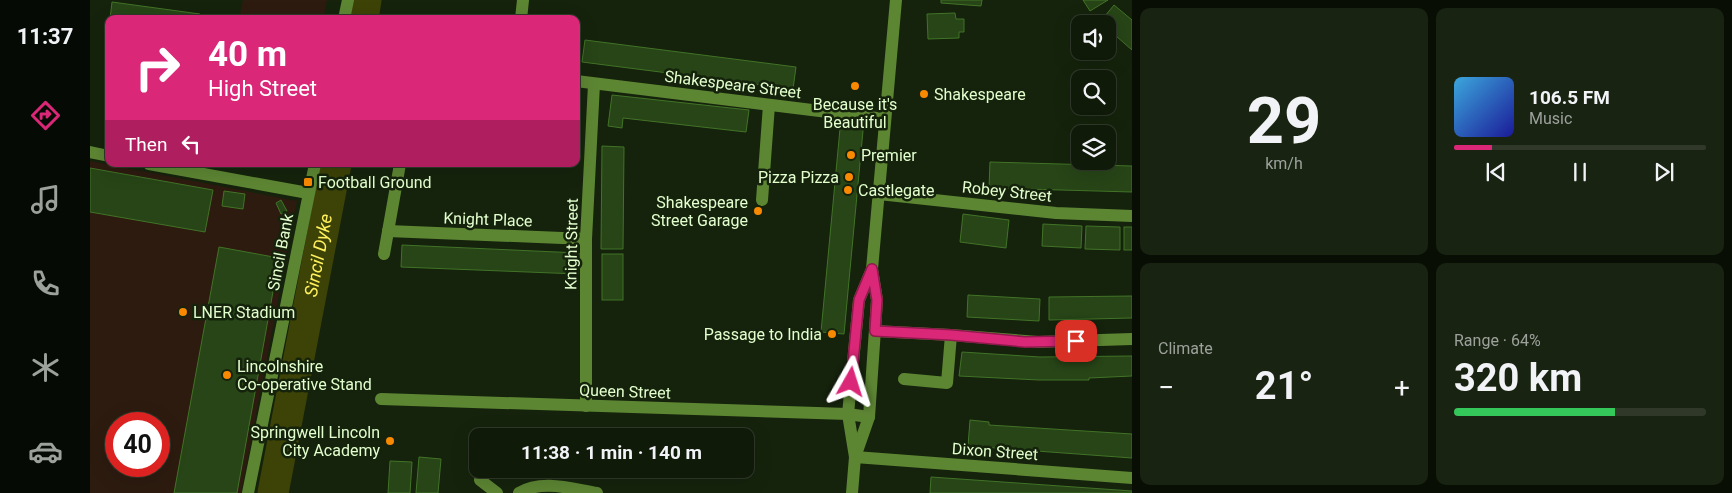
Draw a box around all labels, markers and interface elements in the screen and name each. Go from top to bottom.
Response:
map controls [1071,15,1116,170]
button: sound [1071,15,1116,60]
text: 11:37 [17,24,73,49]
text: 40 m [208,34,287,75]
icon: right [125,35,190,100]
street label: Shakespeare Street [663,67,802,102]
button: search [1071,70,1116,115]
text: High Street [208,76,317,101]
marker: Because it's Beautiful [849,80,861,92]
text: 29 [1247,83,1321,159]
place label: Shakespeare [934,85,1026,104]
text: 106.5 FM [1529,86,1610,109]
marker: Shakespeare [918,88,930,100]
place label: Because it's Beautiful [813,95,897,132]
icon: directions [28,98,63,133]
text: Music [1529,109,1572,128]
button: layers [1071,125,1116,170]
icon: left [177,130,205,158]
text: Then [125,133,167,156]
place label: Premier [861,146,917,165]
marker: Premier [845,149,857,161]
text: km/h [1265,154,1303,173]
icon: previous [1482,158,1510,186]
icon: pause [1566,158,1594,186]
icon: next [1650,158,1678,186]
place label: Pizza Pizza [758,168,839,187]
marker: Pizza Pizza [843,171,855,183]
place label: Football Ground [318,173,432,192]
marker: Football Ground [302,176,314,188]
street label: Robey Street [961,177,1053,206]
place label: Castlegate [858,181,934,200]
icon: music [28,182,63,217]
marker: Castlegate [842,184,854,196]
place label: Shakespeare Street Garage [651,193,748,230]
street label: Knight Street [561,198,582,290]
marker: Shakespeare Street Garage [752,205,764,217]
street label: Knight Place [443,208,533,231]
street label: Sincil Bank [264,211,297,292]
water label: Sincil Dyke [300,212,336,298]
icon: phone [28,266,63,301]
place label: LNER Stadium [193,303,295,322]
marker: LNER Stadium [177,306,189,318]
pin [1055,320,1097,362]
place label: Passage to India [704,325,822,344]
icon: arrive [1062,327,1090,355]
marker: Passage to India [826,328,838,340]
text: Range · 64% [1454,331,1541,350]
text: Climate [1158,339,1213,358]
icon: climate [28,350,63,385]
position arrow [824,355,876,407]
text: 320 km [1454,356,1582,400]
place label: Lincolnshire Co-operative Stand [237,357,372,394]
text: 21° [1255,364,1313,408]
marker: Lincolnshire Co-operative Stand [221,369,233,381]
text: − [1158,371,1174,404]
text: + [1394,371,1410,404]
street label: Queen Street [579,380,671,403]
speed limit sign: 40 [105,412,170,477]
place label: Springwell Lincoln City Academy [251,423,380,460]
icon: car [28,434,63,469]
marker: Springwell Lincoln City Academy [384,435,396,447]
street label: Dixon Street [951,439,1039,464]
text: 11:38 · 1 min · 140 m [521,441,702,464]

